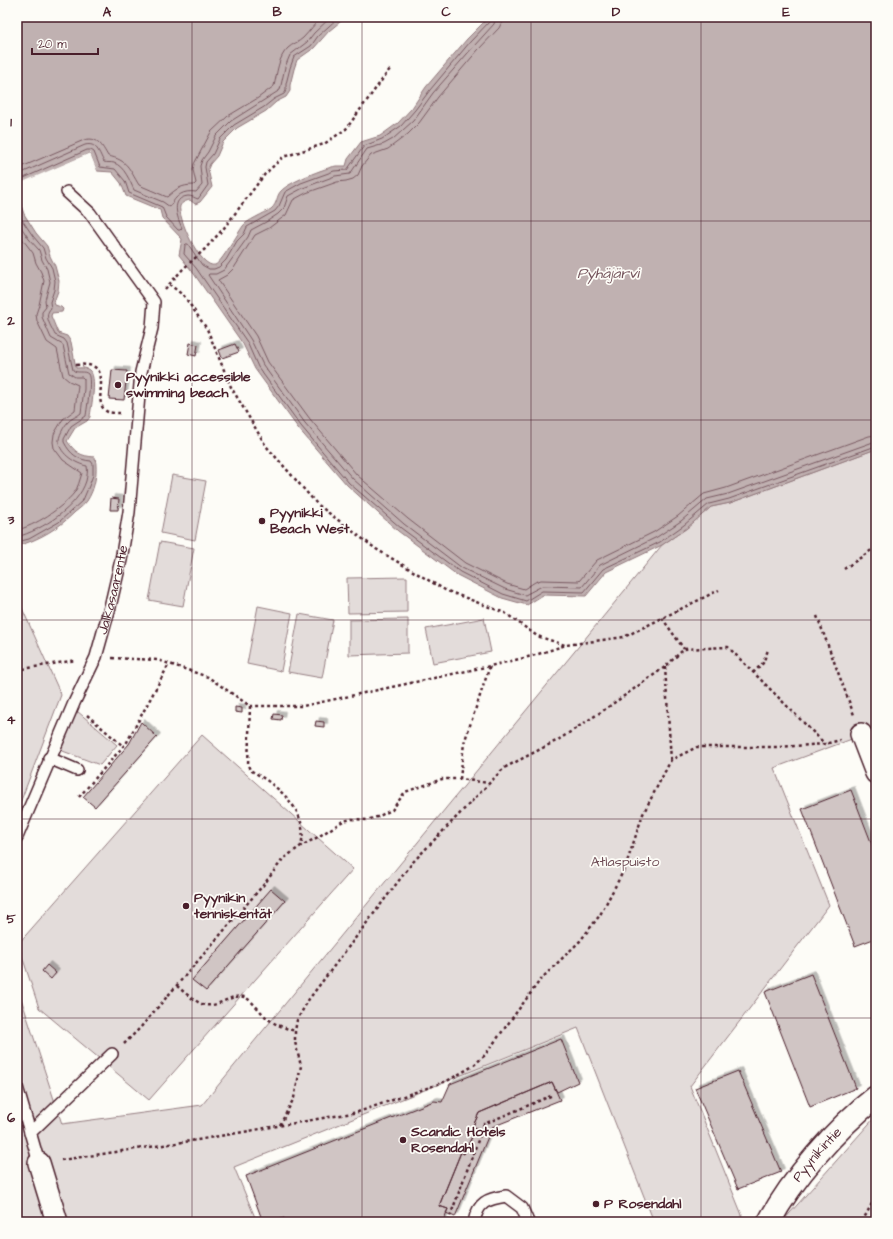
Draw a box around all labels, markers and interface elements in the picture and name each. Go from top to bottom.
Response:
text: A [103,3,112,21]
text: B [272,3,282,21]
text: C [441,3,451,21]
text: D [612,3,621,21]
text: E [782,3,790,21]
scale bar [32,30,98,56]
text: 20 m [38,36,67,53]
text: 1 [10,113,12,131]
water label: Pyhäjärvi [577,263,640,285]
text: 2 [6,312,15,330]
place label: Pyynikki accessible swimming beach [126,367,251,404]
marker: Pyynikki accessible swimming beach [113,380,123,390]
place label: Pyynikki Beach West [270,503,350,539]
text: 3 [7,511,15,529]
marker: Pyynikki Beach West [257,516,267,526]
street label: Jalkasaarentie [93,543,133,637]
text: 4 [7,711,16,729]
park label: Atlaspuisto [591,852,659,872]
place label: Pyynikin tenniskentät [193,888,272,924]
marker: Pyynikin tenniskentät [181,901,191,911]
text: 5 [6,910,16,928]
text: 6 [7,1109,16,1127]
place label: Scandic Hotels Rosendahl [410,1122,506,1158]
street label: Pyynikintie [788,1123,847,1186]
marker: Scandic Hotels Rosendahl [398,1135,408,1145]
place label: P Rosendahl [604,1194,682,1214]
marker: P Rosendahl [591,1199,601,1209]

